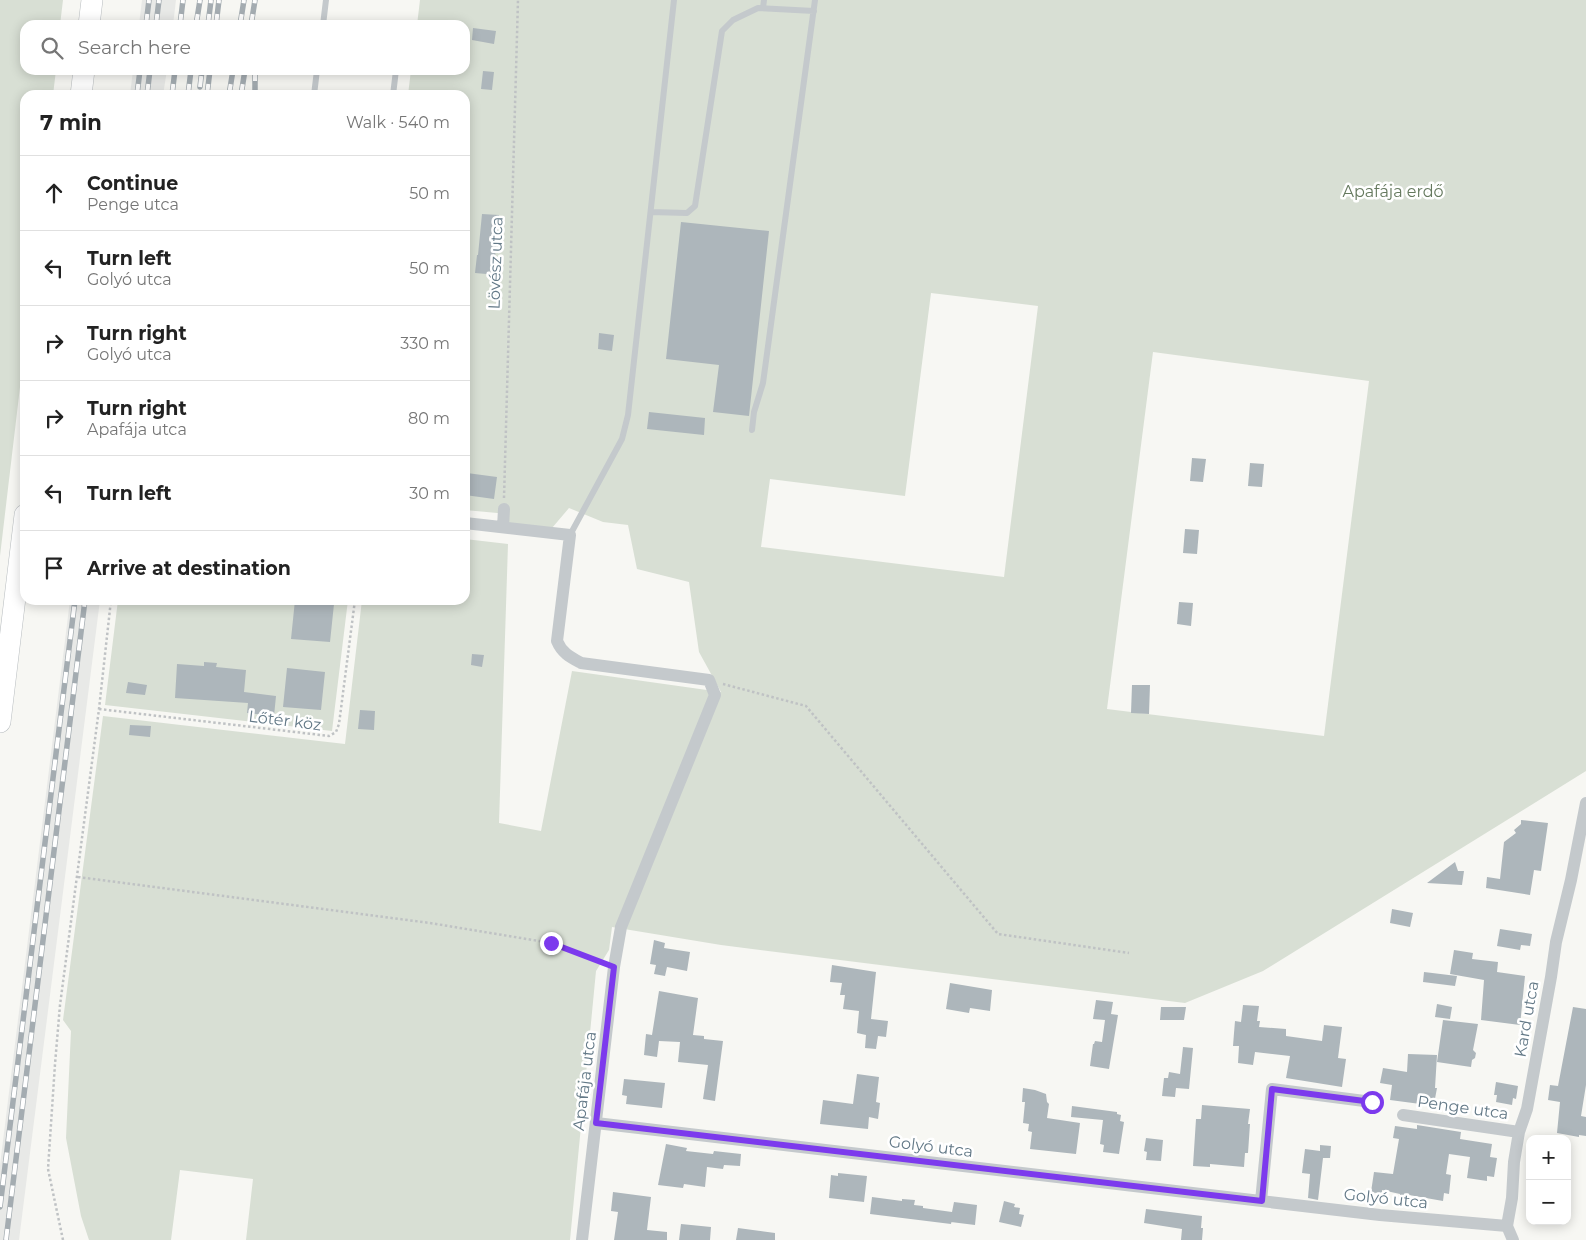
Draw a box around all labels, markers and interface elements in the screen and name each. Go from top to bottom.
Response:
search box [20,20,470,75]
icon: search [38,34,66,62]
text: Search here [78,36,191,59]
text: 7 min [40,110,102,135]
text: Walk · 540 m [346,113,450,132]
text: Continue [87,172,178,195]
icon: ahead [40,179,68,207]
park label: Apafája erdő [1342,182,1444,201]
text: 50 m [409,184,450,203]
text: Penge utca [87,195,179,214]
street label: Lövész utca [484,216,507,310]
text: Turn left [87,247,172,270]
icon: left [40,254,68,282]
text: 50 m [409,259,450,278]
text: Golyó utca [87,270,172,289]
text: Turn right [87,322,187,345]
icon: right [40,329,68,357]
text: 330 m [400,334,450,353]
text: Golyó utca [87,345,172,364]
text: Turn right [87,397,187,420]
icon: right [40,404,68,432]
text: 80 m [408,409,450,428]
text: Apafája utca [87,420,187,439]
icon: left [40,479,68,507]
text: Turn left [87,482,172,505]
text: 30 m [409,484,450,503]
icon: arrive [40,554,68,582]
text: Arrive at destination [87,557,291,580]
street label: Lőtér köz [247,707,322,734]
route end [540,932,563,955]
street label: Kard utca [1510,979,1543,1059]
street label: Apafája utca [569,1030,600,1132]
route start [1361,1091,1384,1114]
street label: Penge utca [1416,1092,1510,1123]
street label: Golyó utca [888,1132,974,1161]
map controls [1526,1135,1571,1225]
button: + [1526,1135,1571,1180]
button: − [1526,1180,1571,1225]
street label: Golyó utca [1343,1185,1429,1212]

